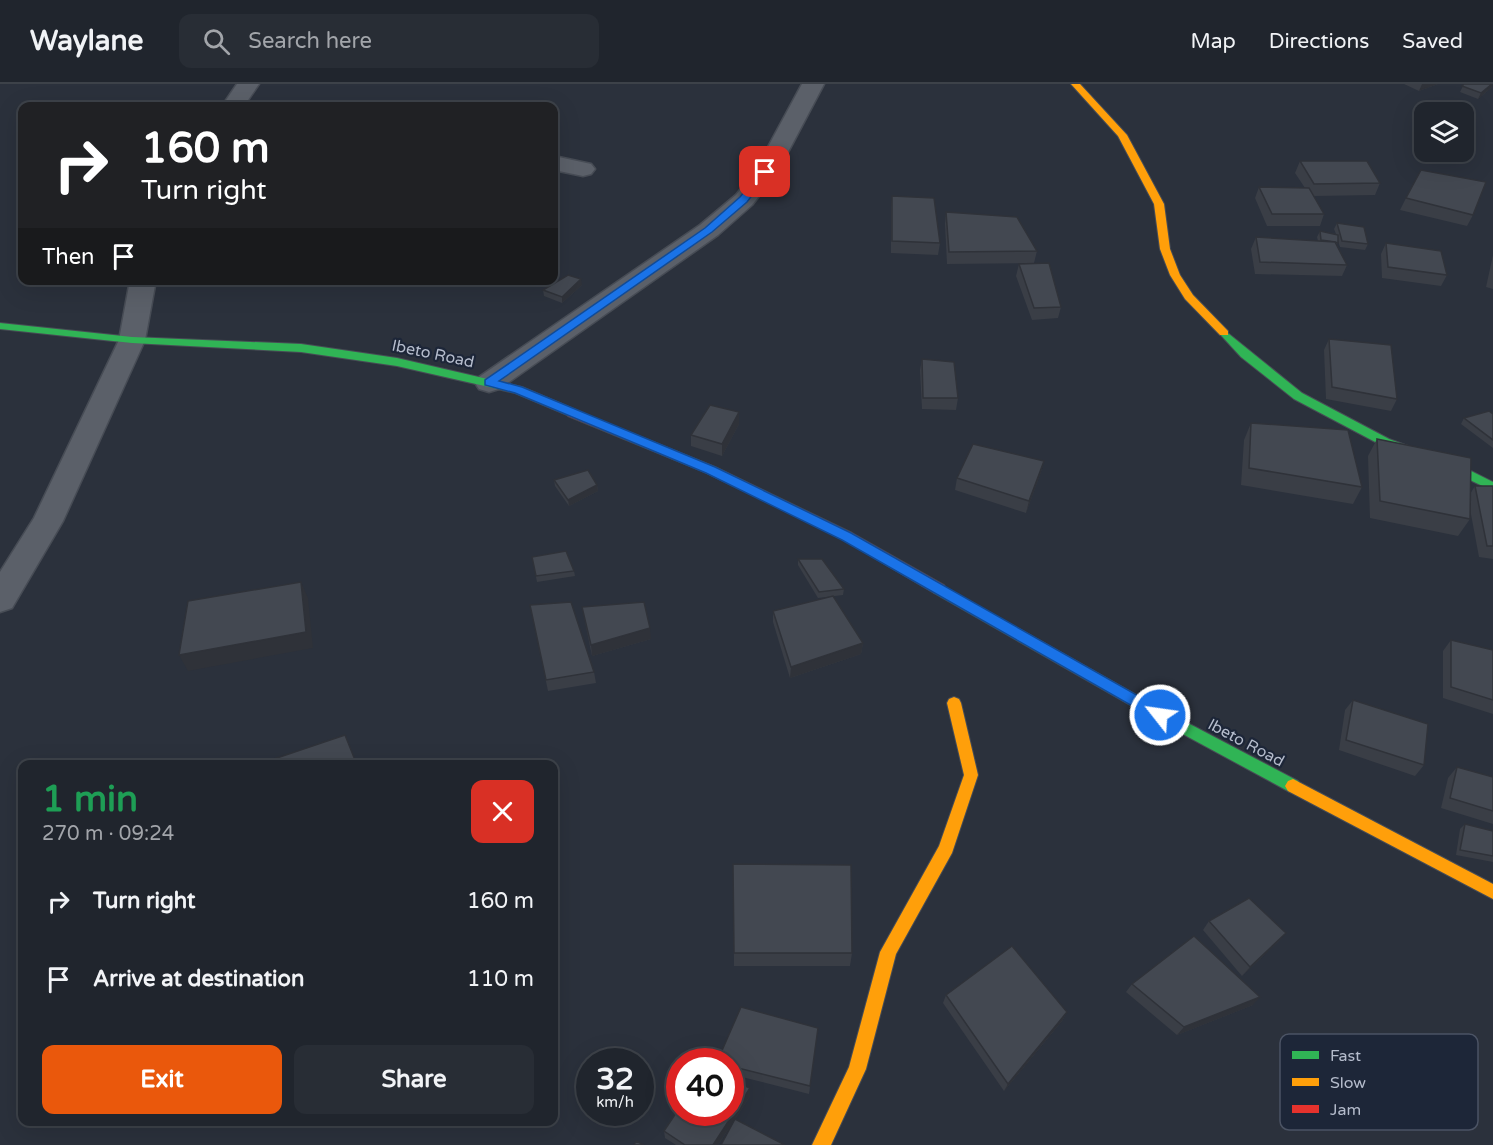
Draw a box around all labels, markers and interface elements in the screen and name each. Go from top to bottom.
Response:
search box [179,14,599,68]
text: Waylane [30,24,143,58]
icon: search [200,25,233,58]
text: Search here [248,28,372,54]
text: Map [1190,29,1236,54]
text: Directions [1269,29,1369,54]
text: Saved [1402,29,1463,54]
map controls [1414,102,1474,162]
button: layers [1414,102,1474,162]
text: 160 m [141,123,270,174]
icon: right [42,126,120,204]
pin [739,146,790,197]
icon: arrive [748,155,781,188]
text: Turn right [141,174,267,207]
icon: arrive [107,240,140,273]
text: Then [42,244,95,270]
street label: Ibeto Road [390,336,476,372]
position arrow [1128,683,1192,747]
street label: Ibeto Road [1204,715,1288,771]
text: 1 min [42,778,138,821]
button: close [471,780,534,843]
text: 270 m · 09:24 [42,822,174,846]
icon: right [42,885,75,918]
text: Turn right [93,888,195,914]
text: 160 m [467,888,534,914]
icon: arrive [42,963,75,996]
text: Arrive at destination [93,966,304,992]
text: 110 m [467,966,534,992]
legend [1280,1034,1478,1130]
button: Exit [42,1045,282,1114]
button: Share [294,1045,534,1114]
text: Fast [1330,1046,1361,1066]
speed limit sign: 40 [666,1048,744,1126]
text: 32 [596,1061,634,1098]
text: Slow [1330,1073,1366,1093]
text: km/h [596,1093,634,1111]
text: Jam [1330,1100,1361,1120]

